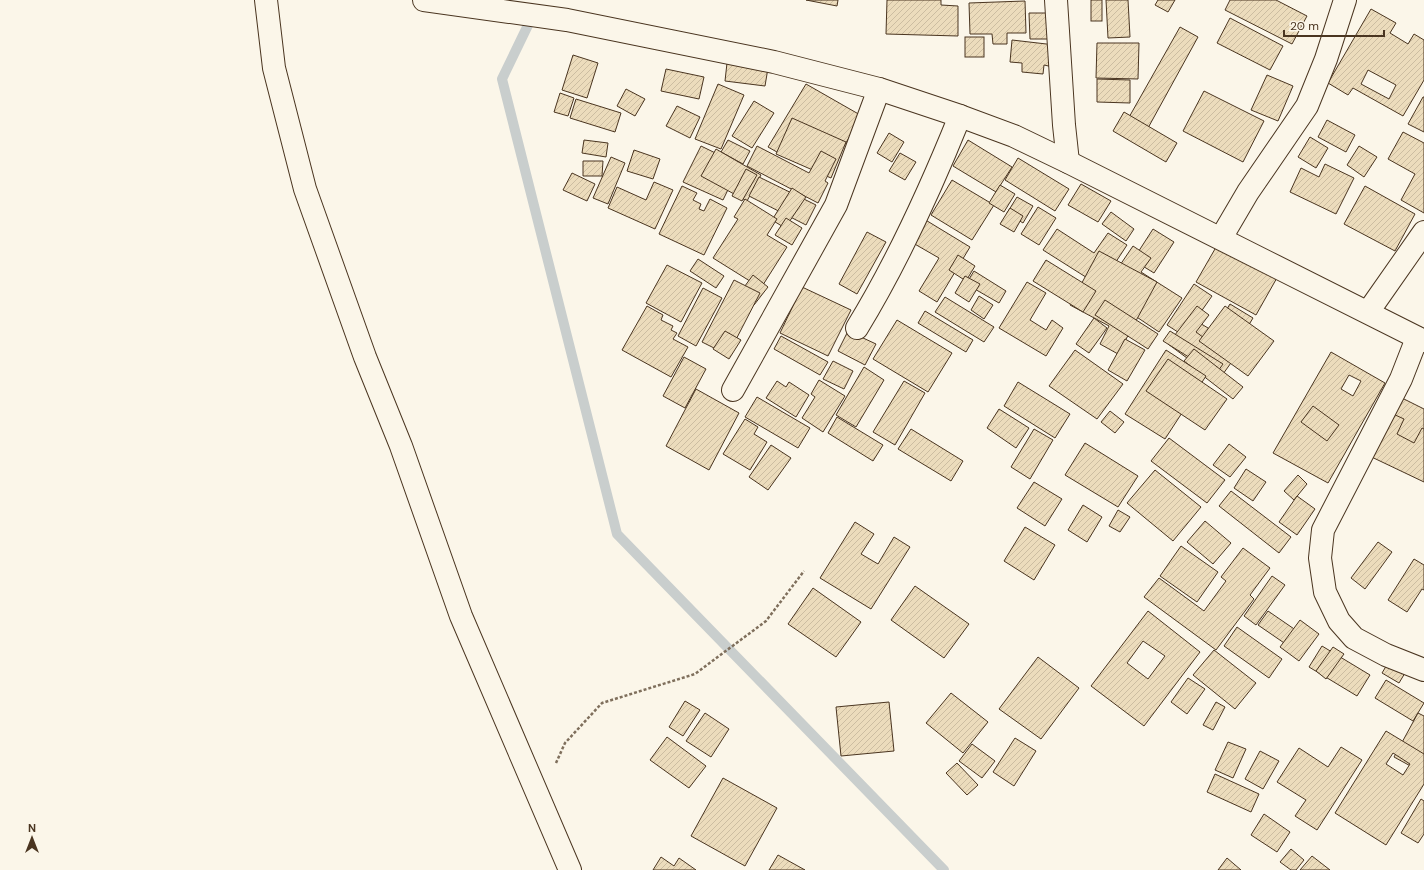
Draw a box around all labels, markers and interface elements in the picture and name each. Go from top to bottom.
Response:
scale bar [1284,12,1384,38]
text: 20 m [1290,18,1319,34]
north arrow [12,818,52,858]
text: N [28,821,36,835]

